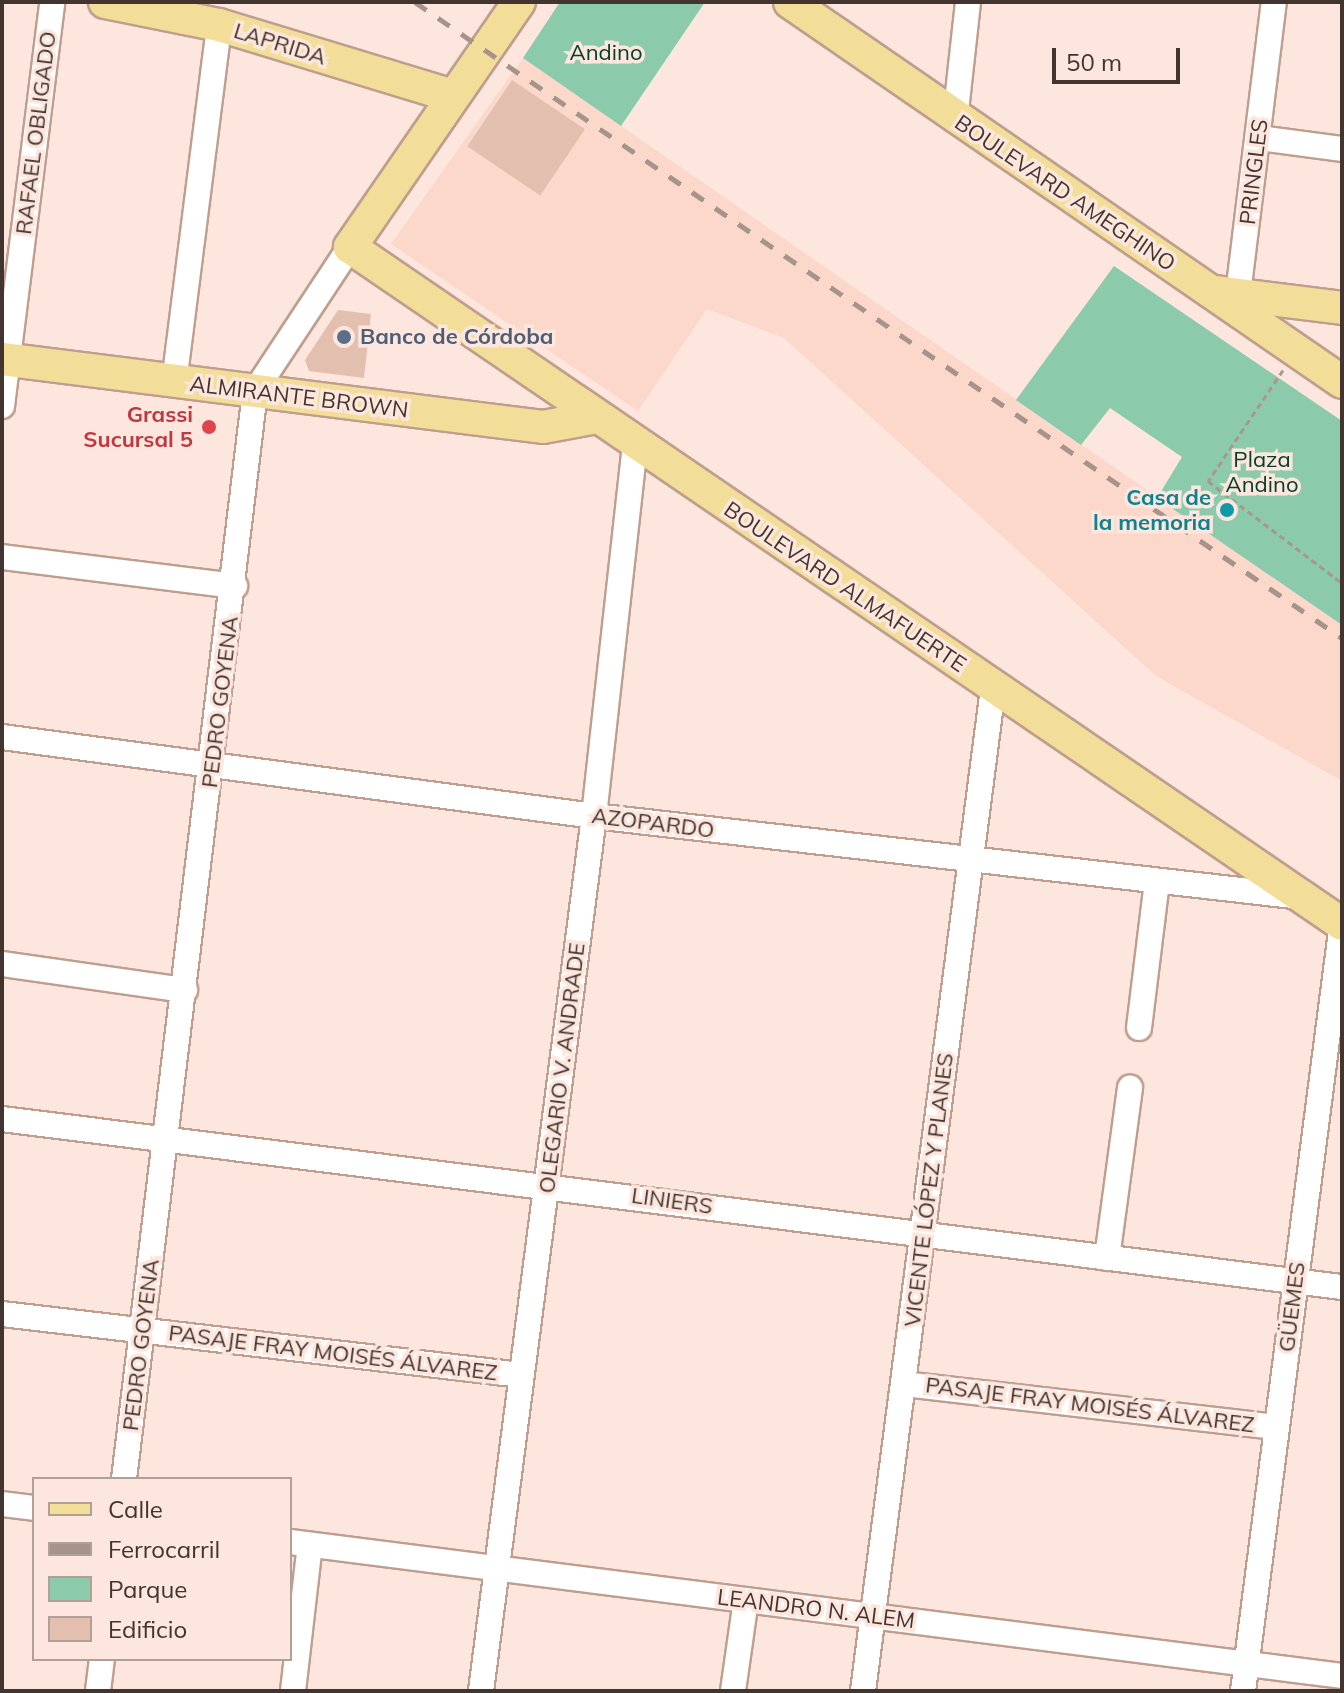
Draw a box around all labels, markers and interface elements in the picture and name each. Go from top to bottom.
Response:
street label: LAPRIDA [231,17,329,71]
street label: RAFAEL OBLIGADO [10,30,62,236]
scale bar [1056,32,1184,82]
park label: Andino [570,40,642,66]
text: 50 m [1066,47,1122,77]
street label: BOULEVARD AMEGHINO [950,109,1180,277]
street label: PRINGLES [1234,118,1274,226]
place label: Banco de Córdoba [360,324,553,350]
marker: Banco de Córdoba [335,328,353,346]
street label: ALMIRANTE BROWN [188,371,410,423]
place label: Grassi Sucursal 5 [83,401,193,452]
marker: Grassi Sucursal 5 [200,418,218,436]
park label: Plaza Andino [1226,446,1298,498]
place label: Casa de la memoria [1093,484,1211,536]
street label: BOULEVARD ALMAFUERTE [719,496,971,678]
marker: Casa de la memoria [1218,501,1236,519]
street label: PEDRO GOYENA [196,615,244,789]
street label: AZOPARDO [590,802,716,844]
street label: OLEGARIO V. ANDRADE [534,941,590,1195]
street label: VICENTE LÓPEZ Y PLANES [899,1052,959,1328]
street label: LINIERS [630,1182,714,1220]
street label: PEDRO GOYENA [117,1258,165,1432]
street label: GÜEMES [1273,1261,1311,1353]
street label: PASAJE FRAY MOISÉS ÁLVAREZ [167,1320,499,1386]
street label: PASAJE FRAY MOISÉS ÁLVAREZ [924,1372,1256,1438]
legend [32,1477,292,1661]
text: Calle [108,1494,163,1524]
text: Ferrocarril [108,1534,220,1564]
text: Parque [108,1574,187,1604]
street label: LEANDRO N. ALEM [716,1584,916,1634]
text: Edificio [108,1614,187,1644]

